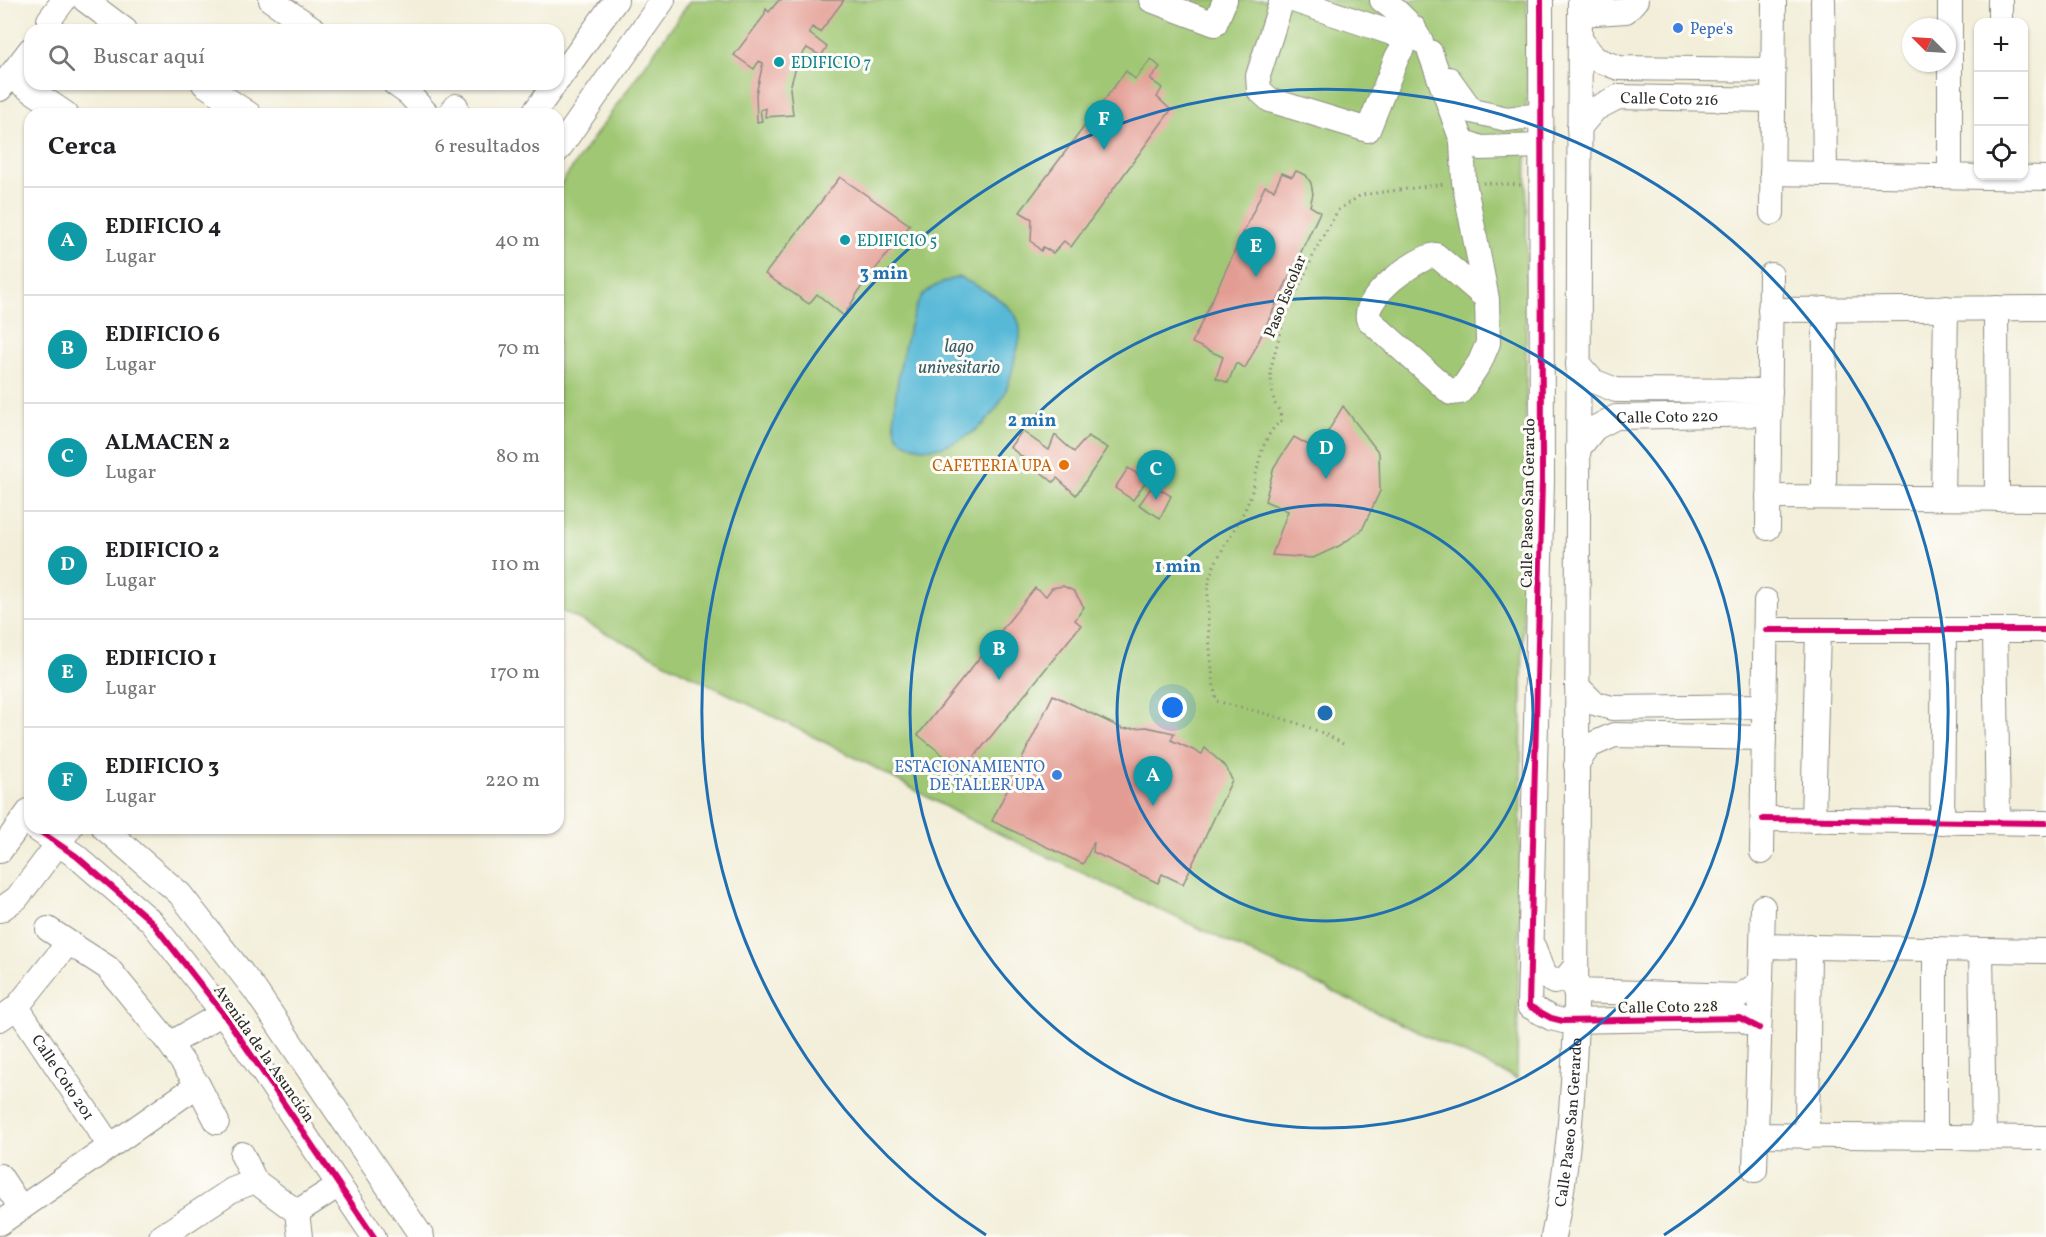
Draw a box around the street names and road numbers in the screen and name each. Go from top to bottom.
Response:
street label: Calle Coto 216 [1620,88,1718,112]
street label: Paso Escolar [1259,252,1313,341]
street label: Calle Coto 220 [1616,406,1718,430]
street label: Calle Paseo San Gerardo [1517,418,1541,588]
street label: Avenida de la Asunción [208,981,319,1127]
street label: Calle Coto 228 [1618,996,1718,1020]
street label: Calle Coto 201 [25,1031,99,1125]
street label: Calle Paseo San Gerardo [1550,1037,1588,1209]

